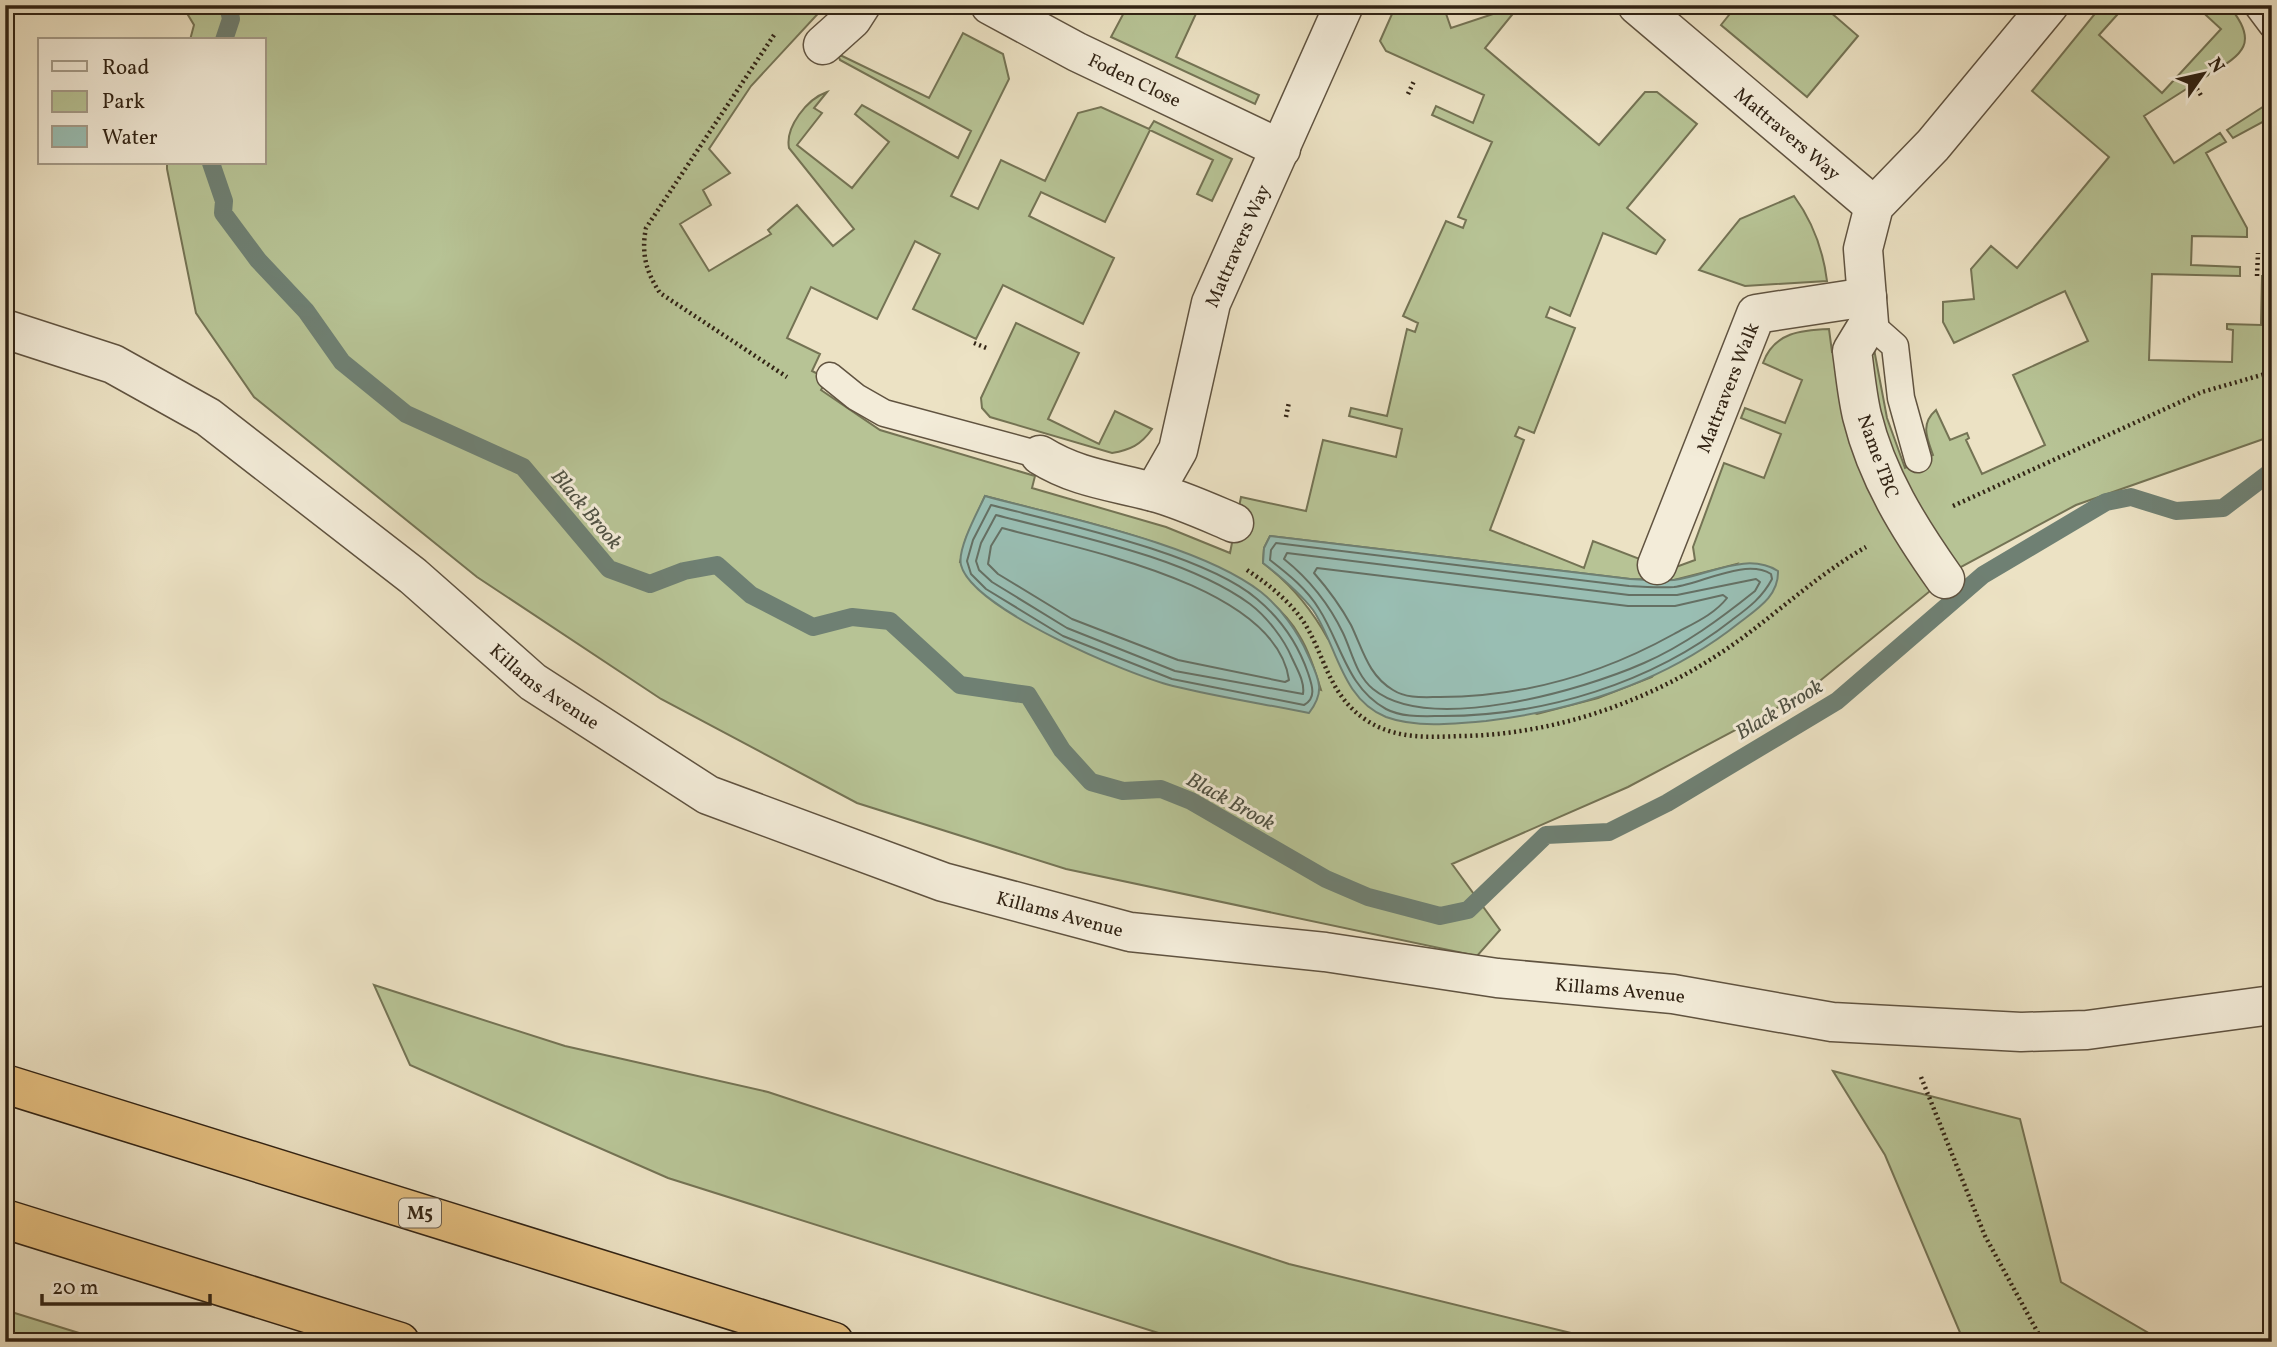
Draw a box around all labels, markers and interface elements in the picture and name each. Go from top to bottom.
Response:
legend [38,38,266,164]
north arrow [2168,38,2238,108]
street label: Foden Close [1083,48,1185,115]
text: N [2201,53,2230,79]
text: Road [102,54,149,83]
street label: Mattravers Way [1728,82,1845,187]
text: Park [102,88,145,117]
text: Water [102,124,158,153]
street label: Mattravers Way [1200,181,1277,312]
street label: Mattravers Walk [1691,319,1766,457]
street label: Name TBC [1850,411,1904,502]
water label: Black Brook [543,463,628,557]
street label: Killams Avenue [483,639,604,737]
water label: Black Brook [1731,673,1829,748]
water label: Black Brook [1181,766,1280,839]
street label: Killams Avenue [993,886,1126,945]
street label: Killams Avenue [1554,972,1687,1011]
road number: M5 [399,1198,441,1228]
scale bar [42,1263,210,1307]
text: 20 m [52,1274,98,1303]

